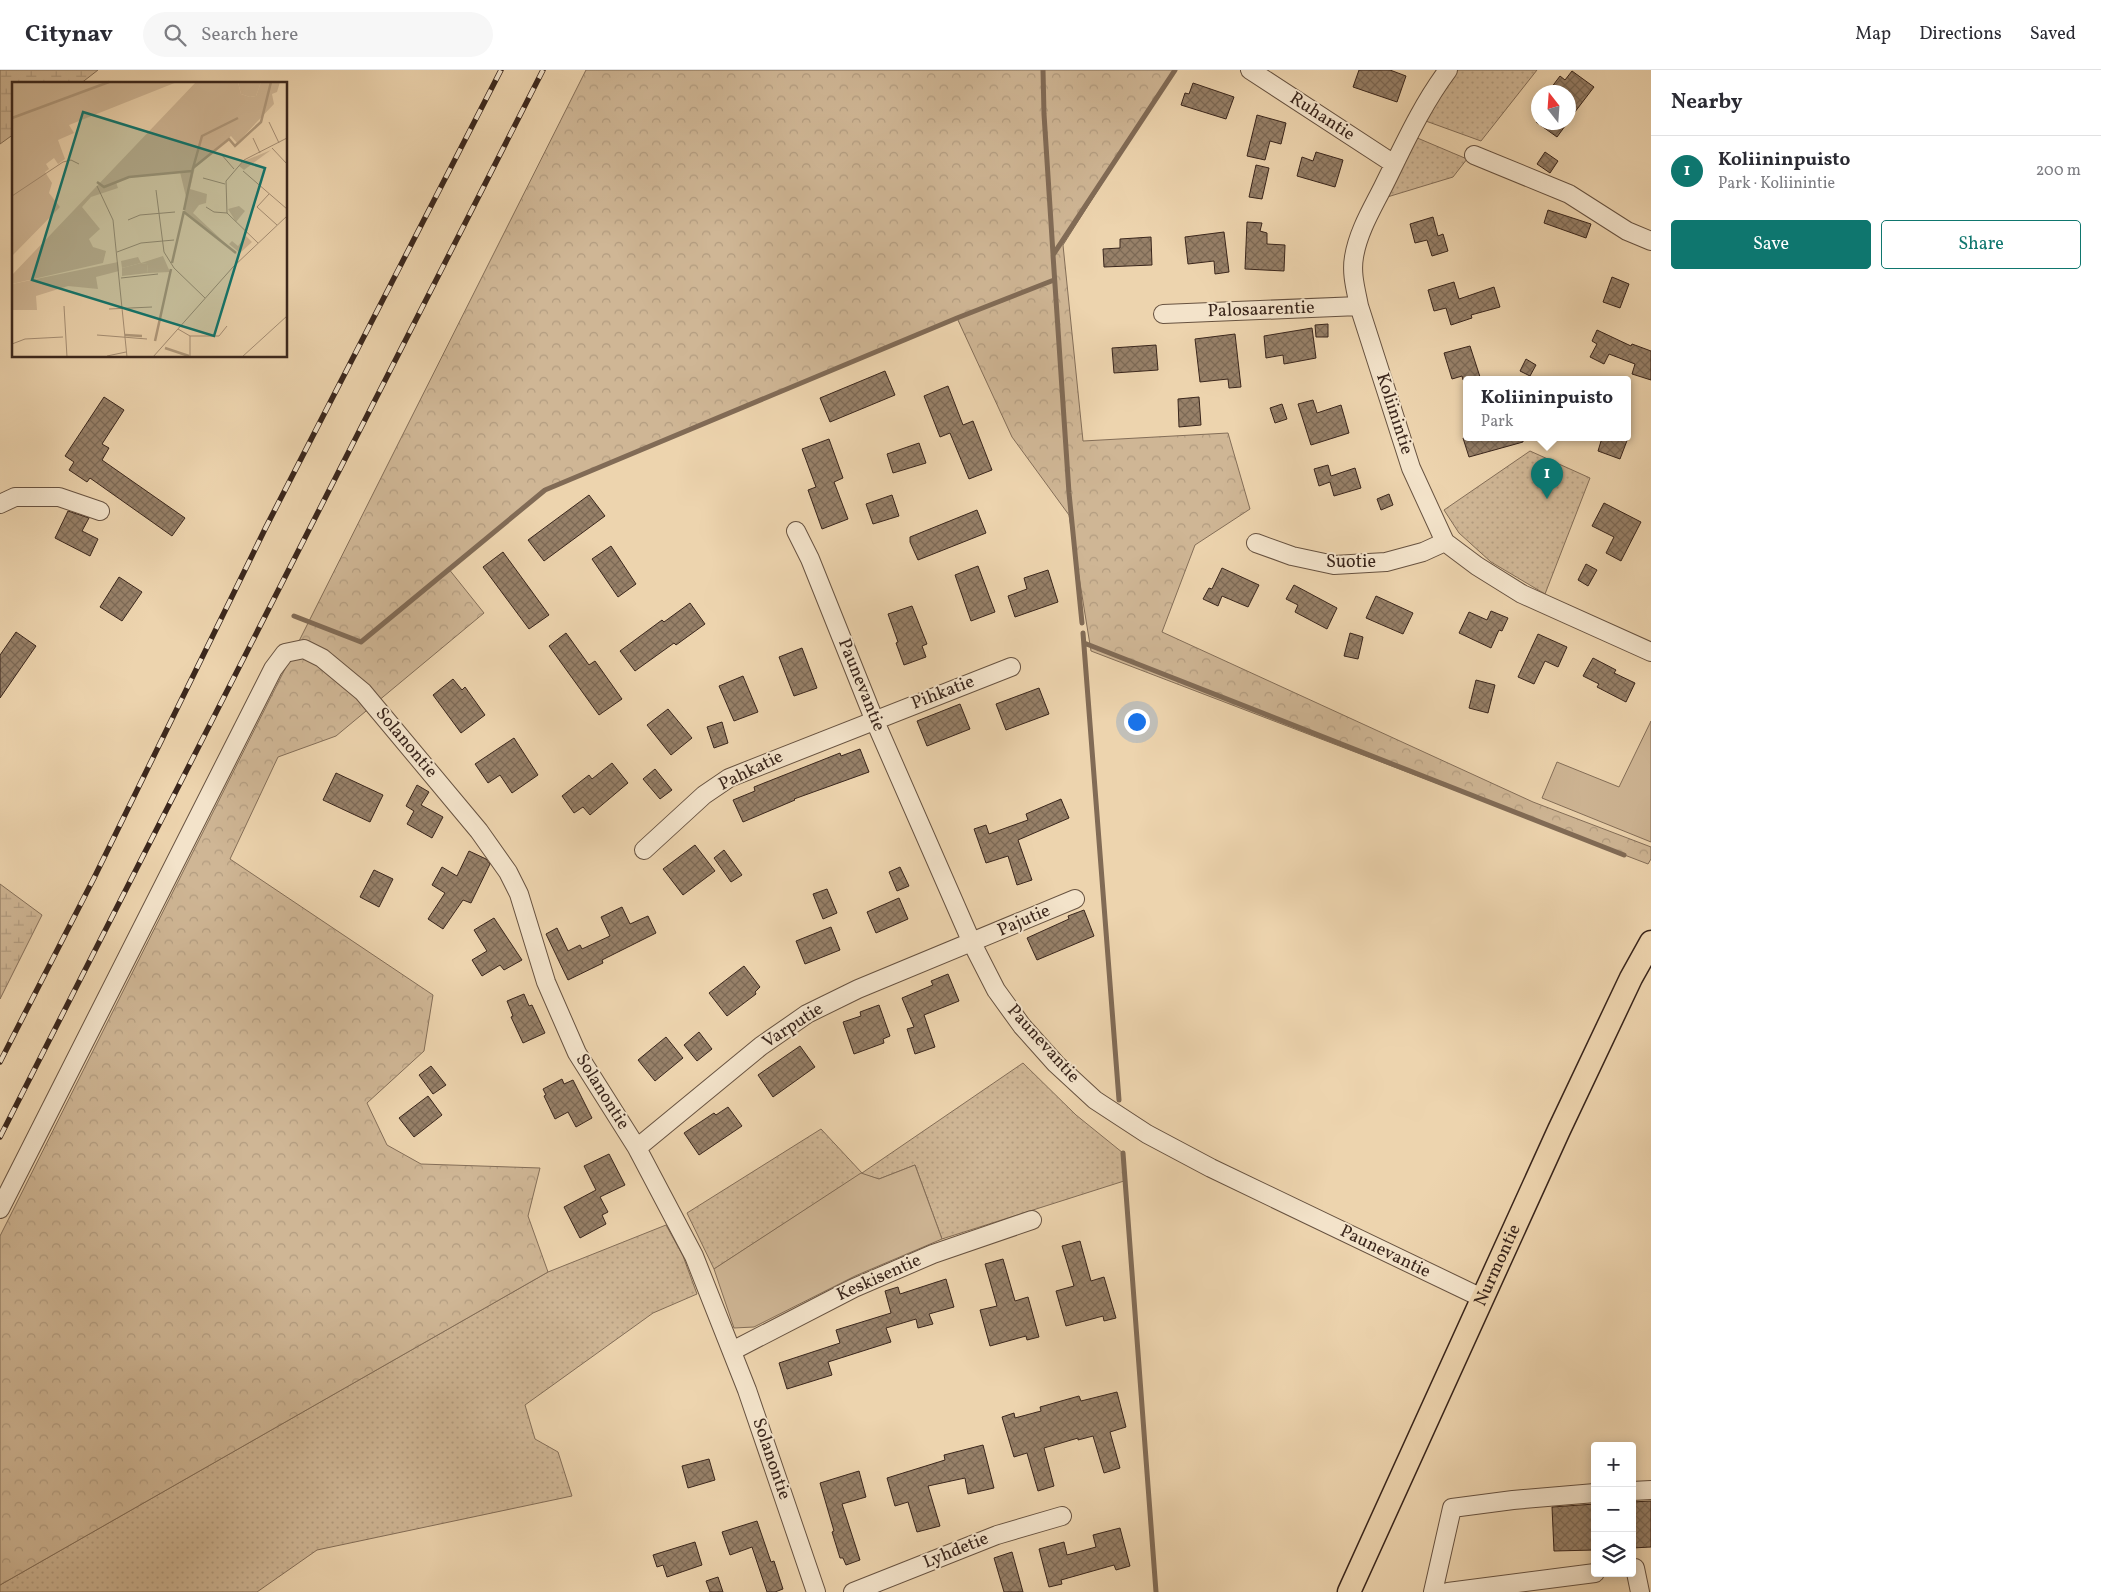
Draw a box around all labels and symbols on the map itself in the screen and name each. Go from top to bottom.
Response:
inset map [12,82,288,358]
north arrow [1531,85,1576,130]
street label: Ruhantie [1285,87,1359,147]
street label: Palosaarentie [1207,296,1315,324]
street label: Koliinintie [1369,370,1419,458]
pin: 1 [1531,458,1563,499]
street label: Suotie [1326,550,1376,575]
street label: Paunevantie [831,635,891,735]
street label: Pihkatie [908,670,978,716]
street label: Solanontie [369,702,443,784]
your location [1124,709,1150,735]
street label: Pahkatie [715,745,787,797]
street label: Pajutie [994,899,1054,943]
street label: Varputie [758,997,828,1055]
street label: Paunevantie [1001,999,1085,1089]
street label: Solanontie [569,1049,635,1135]
street label: Paunevantie [1335,1219,1435,1285]
street label: Nurmontie [1468,1220,1527,1310]
street label: Keskisentie [833,1248,925,1308]
street label: Solanontie [745,1415,797,1503]
street label: Lyhdetie [920,1527,992,1575]

